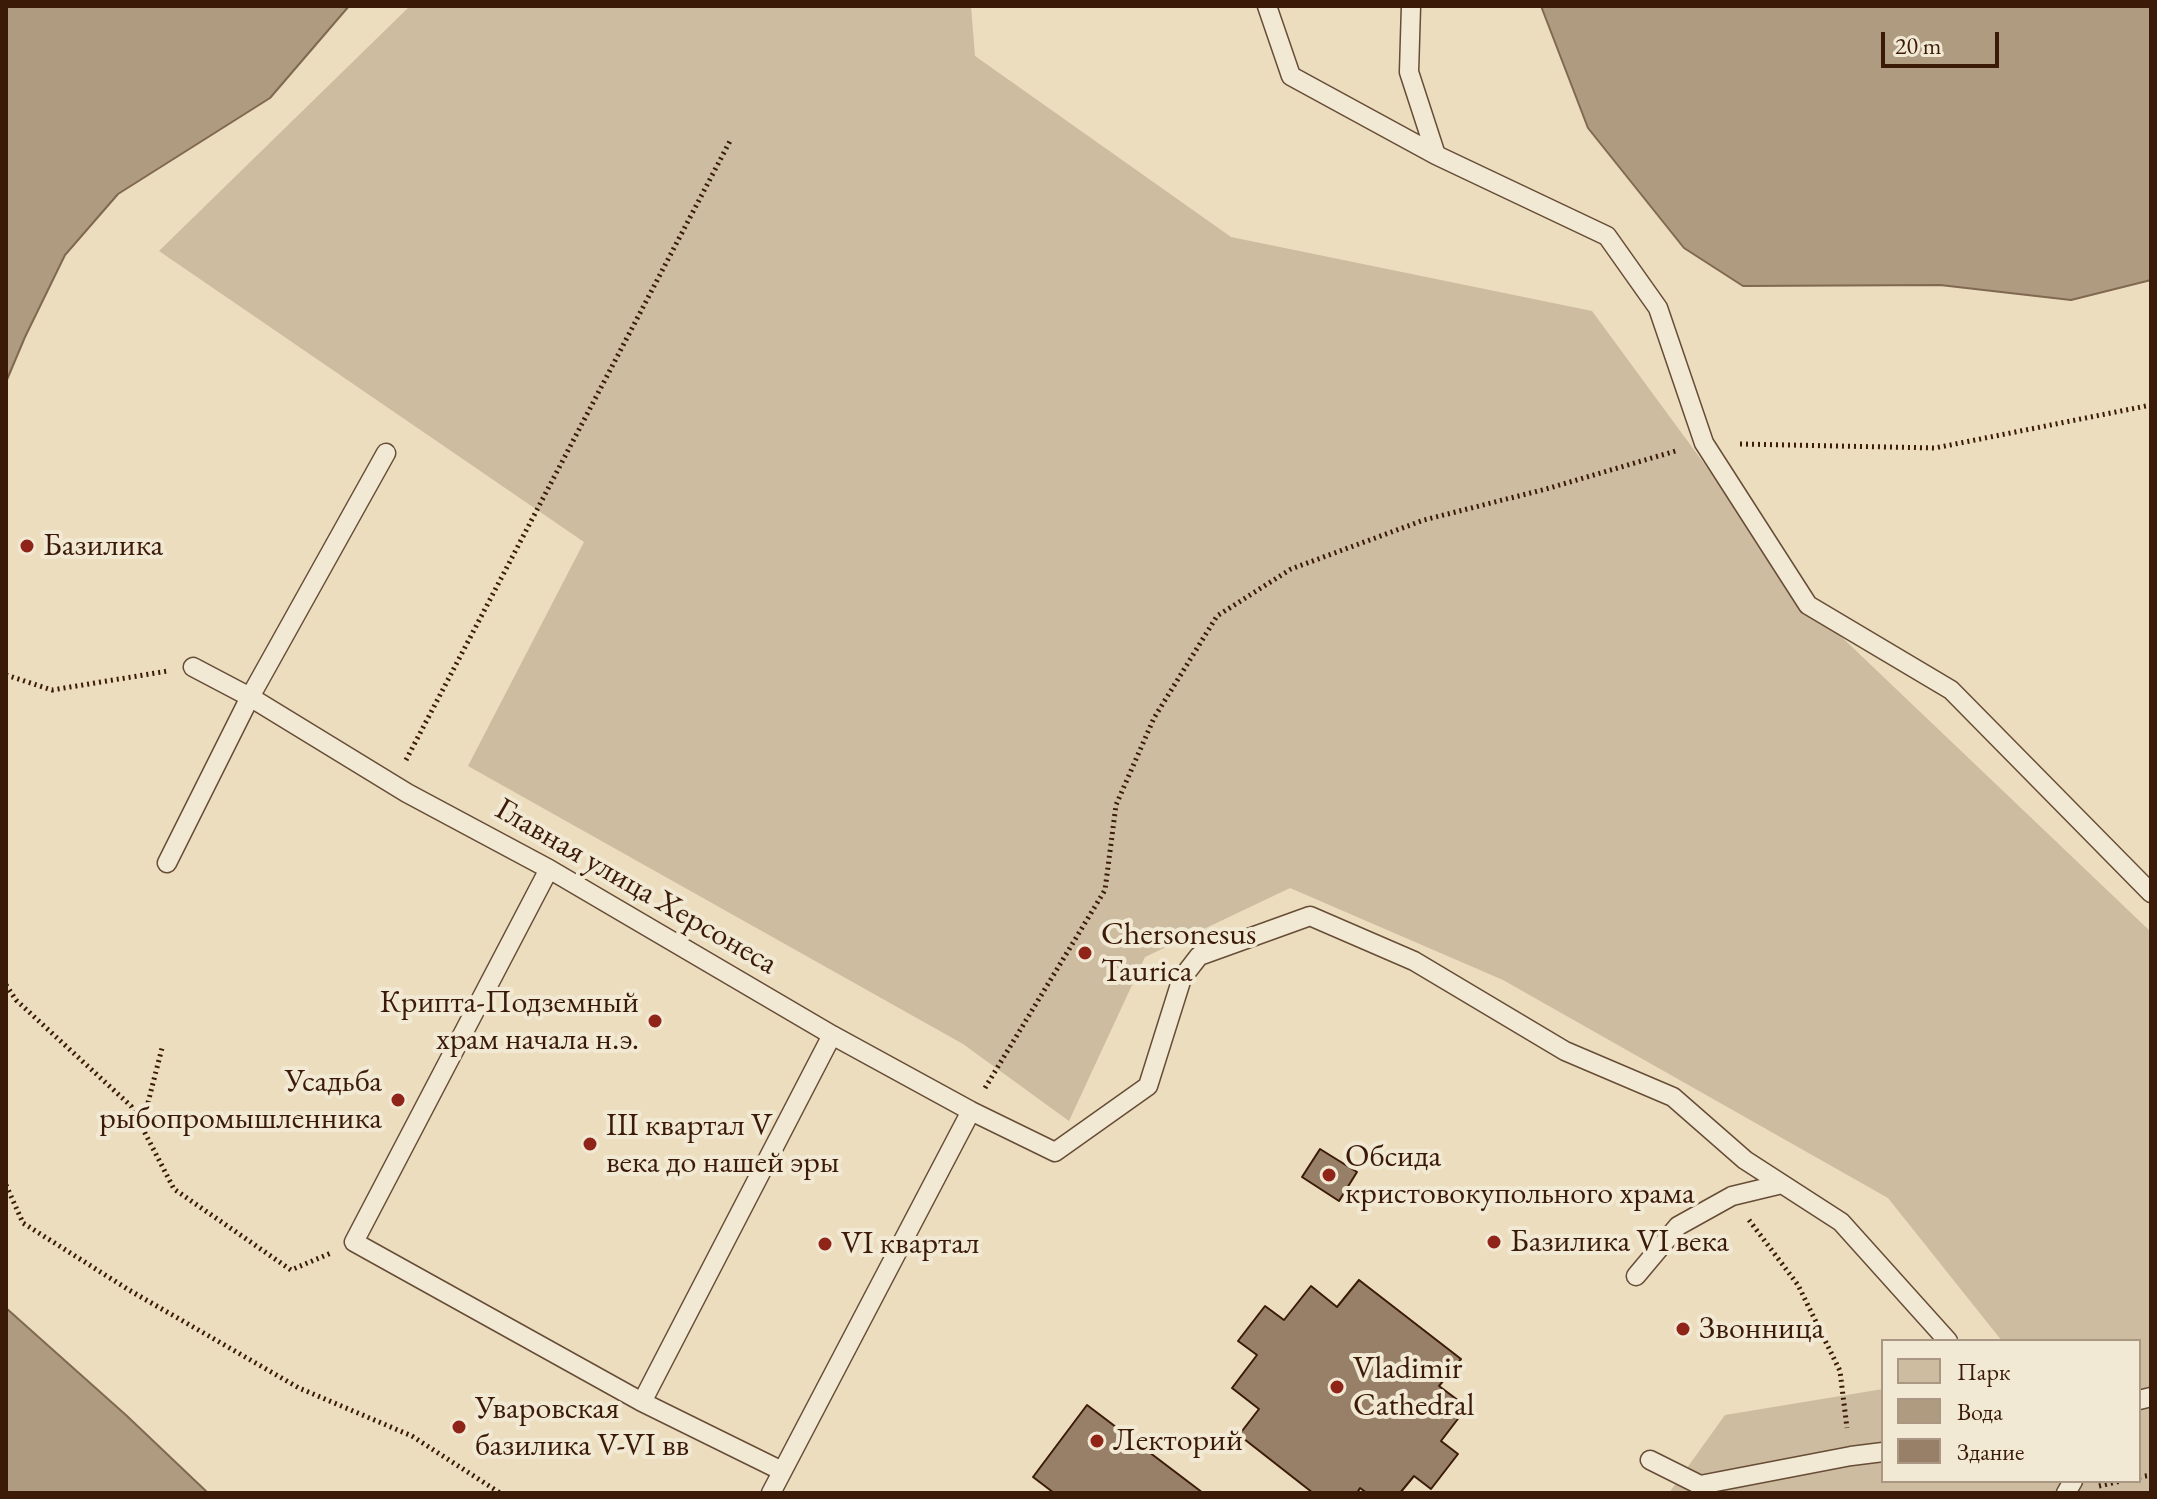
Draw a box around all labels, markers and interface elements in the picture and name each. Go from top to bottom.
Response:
scale bar [1885,16,2003,66]
text: 20 m [1895,30,1942,61]
place label: Базилика [43,527,163,565]
marker: Базилика [18,537,36,555]
street label: Главная улица Херсонеса [488,791,784,983]
place label: Chersonesus Taurica [1101,916,1256,991]
marker: Chersonesus Taurica [1076,944,1094,962]
place label: Крипта-Подземный храм начала н.э. [380,984,639,1059]
marker: Крипта-Подземный храм начала н.э. [646,1012,664,1030]
place label: Усадьба рыбопромышленника [99,1063,382,1138]
marker: Усадьба рыбопромышленника [389,1091,407,1109]
place label: III квартал V века до нашей эры [606,1107,839,1182]
marker: III квартал V века до нашей эры [581,1135,599,1153]
place label: Обсида кристовокупольного храма [1345,1138,1695,1213]
marker: Обсида кристовокупольного храма [1320,1166,1338,1184]
place label: Базилика VI века [1510,1223,1729,1261]
place label: VI квартал [841,1225,979,1263]
marker: Базилика VI века [1485,1233,1503,1251]
marker: VI квартал [816,1235,834,1253]
place label: Звонница [1699,1310,1824,1348]
marker: Звонница [1674,1320,1692,1338]
legend [1881,1339,2141,1483]
place label: Vladimir Cathedral [1353,1350,1475,1425]
text: Парк [1957,1356,2010,1387]
marker: Vladimir Cathedral [1328,1378,1346,1396]
place label: Уваровская базилика V-VI вв [475,1390,689,1465]
text: Вода [1957,1396,2003,1427]
marker: Уваровская базилика V-VI вв [450,1418,468,1436]
place label: Лекторий [1113,1422,1243,1460]
marker: Лекторий [1088,1432,1106,1450]
text: Здание [1957,1436,2024,1467]

